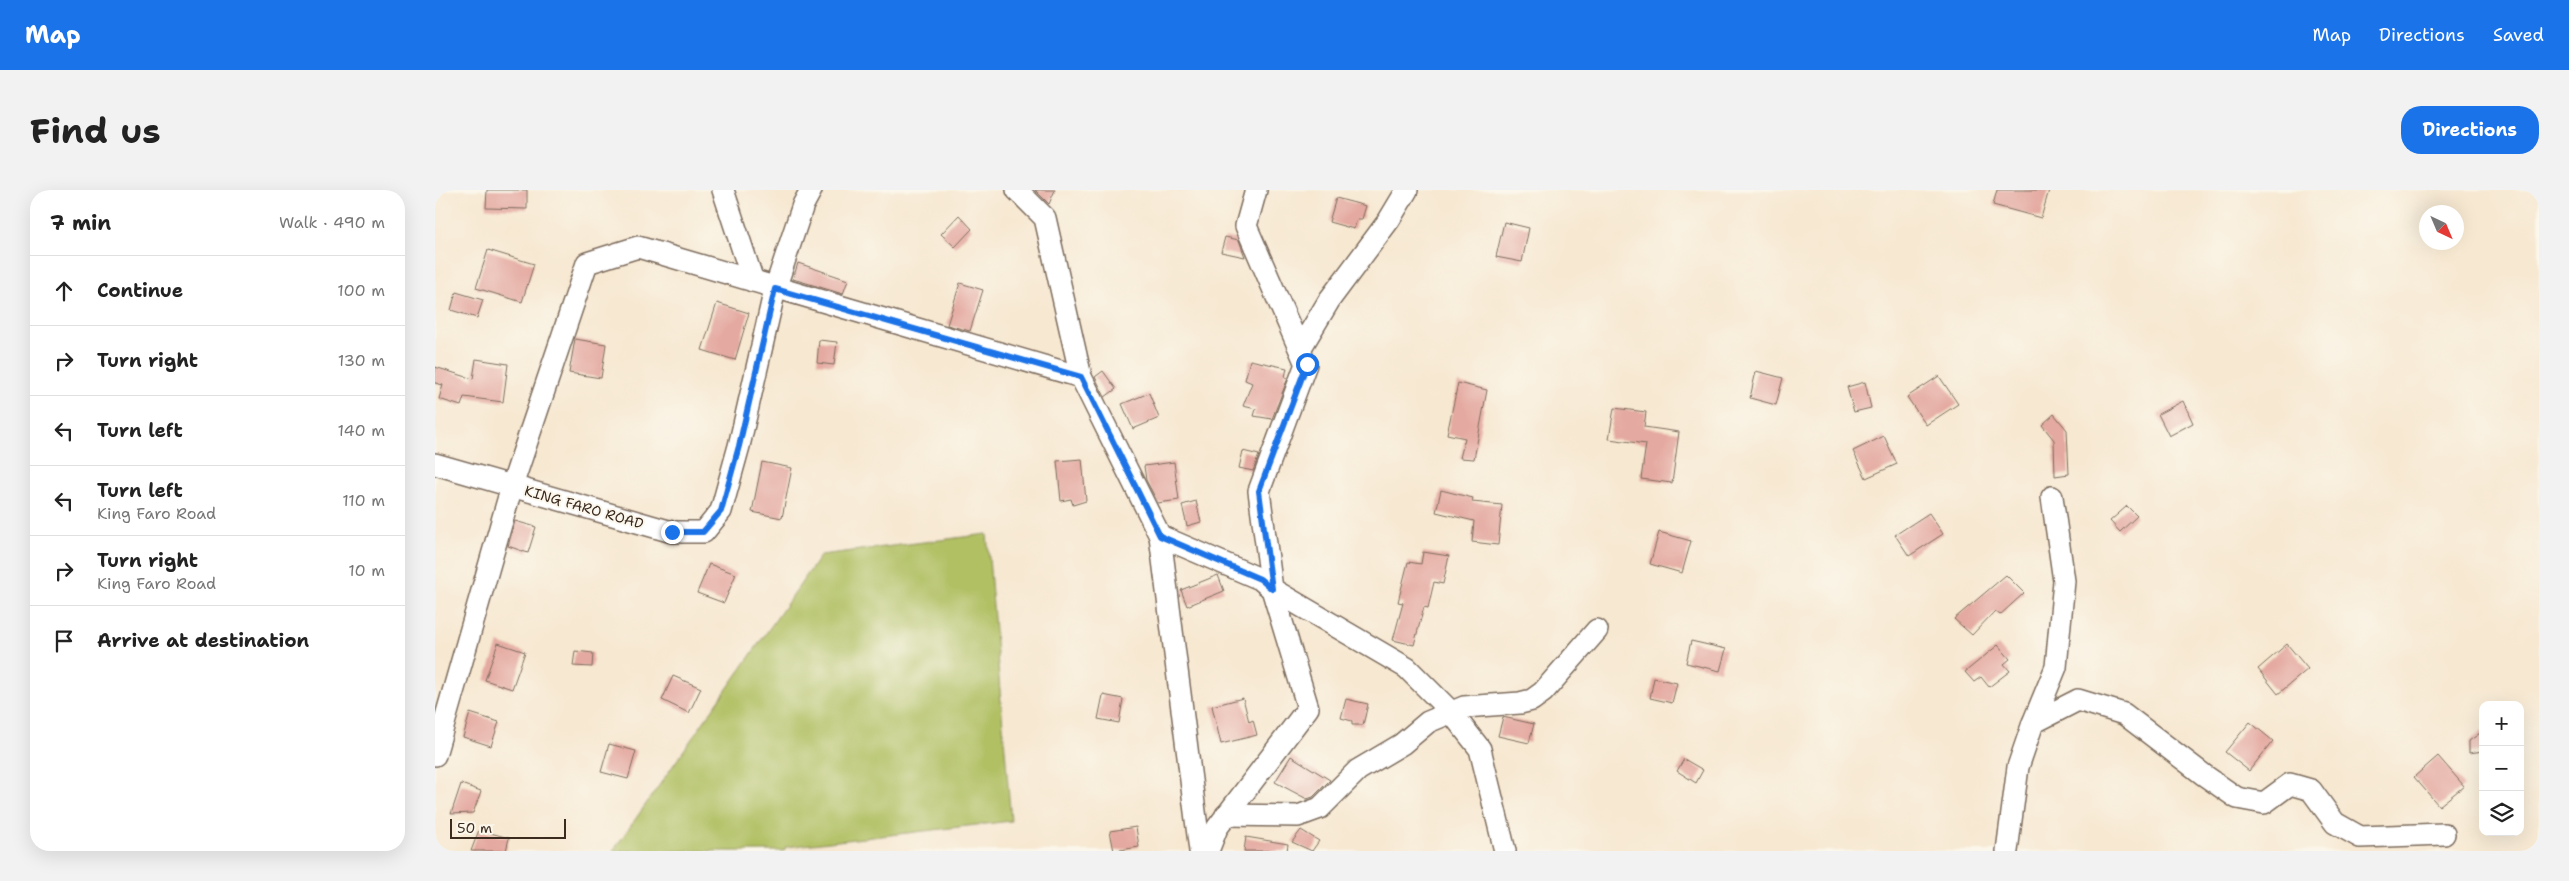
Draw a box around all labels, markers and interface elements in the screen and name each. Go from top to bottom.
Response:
text: Map [25,19,81,51]
text: Map [2313,23,2351,47]
text: Directions [2379,23,2465,47]
text: Saved [2493,23,2544,47]
button: Directions [2401,106,2539,154]
text: Find us [30,107,161,154]
north arrow [2419,205,2464,250]
text: 7 min [50,209,111,237]
text: Walk · 490 m [279,212,385,233]
icon: ahead [50,277,78,305]
text: Continue [97,278,183,303]
text: 100 m [337,280,385,301]
icon: right [50,347,78,375]
text: Turn right [97,348,198,373]
text: 130 m [338,350,385,371]
route start [1296,353,1319,376]
icon: left [50,417,78,445]
text: Turn left [97,418,183,443]
text: 140 m [338,420,385,441]
text: Turn left [97,478,183,503]
street label: KING FARO ROAD [522,481,646,533]
icon: left [50,487,78,515]
text: 110 m [342,490,385,511]
text: King Faro Road [97,503,216,524]
route end [661,521,684,544]
text: Turn right [97,548,198,573]
icon: right [50,557,78,585]
text: 10 m [348,560,385,581]
text: King Faro Road [97,573,216,594]
icon: arrive [50,627,78,655]
text: Arrive at destination [97,628,309,653]
map controls [2479,701,2524,836]
button: + [2479,701,2524,746]
button: − [2479,746,2524,791]
button: layers [2479,791,2524,836]
scale bar [450,816,566,839]
text: 50 m [457,819,492,837]

